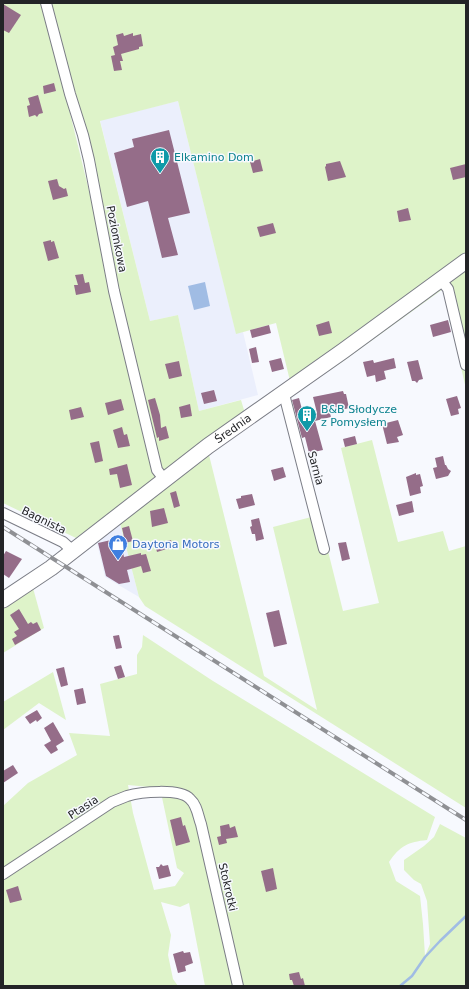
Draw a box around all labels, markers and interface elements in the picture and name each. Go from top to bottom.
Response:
building icon: Elkamino Dom [149,146,171,174]
place label: Elkamino Dom [174,151,254,164]
street label: Poziomkowa [104,205,129,274]
place label: B&B Słodycze z Pomysłem [321,403,397,429]
building icon: B&B Słodycze z Pomysłem [296,404,318,432]
street label: Średnia [212,412,254,446]
street label: Sarnia [305,450,326,487]
street label: Bagnista [19,504,68,537]
shop icon: Daytona Motors [107,533,129,561]
place label: Daytona Motors [132,538,220,551]
street label: Ptasia [66,793,101,822]
street label: Stokrotki [216,862,239,913]

